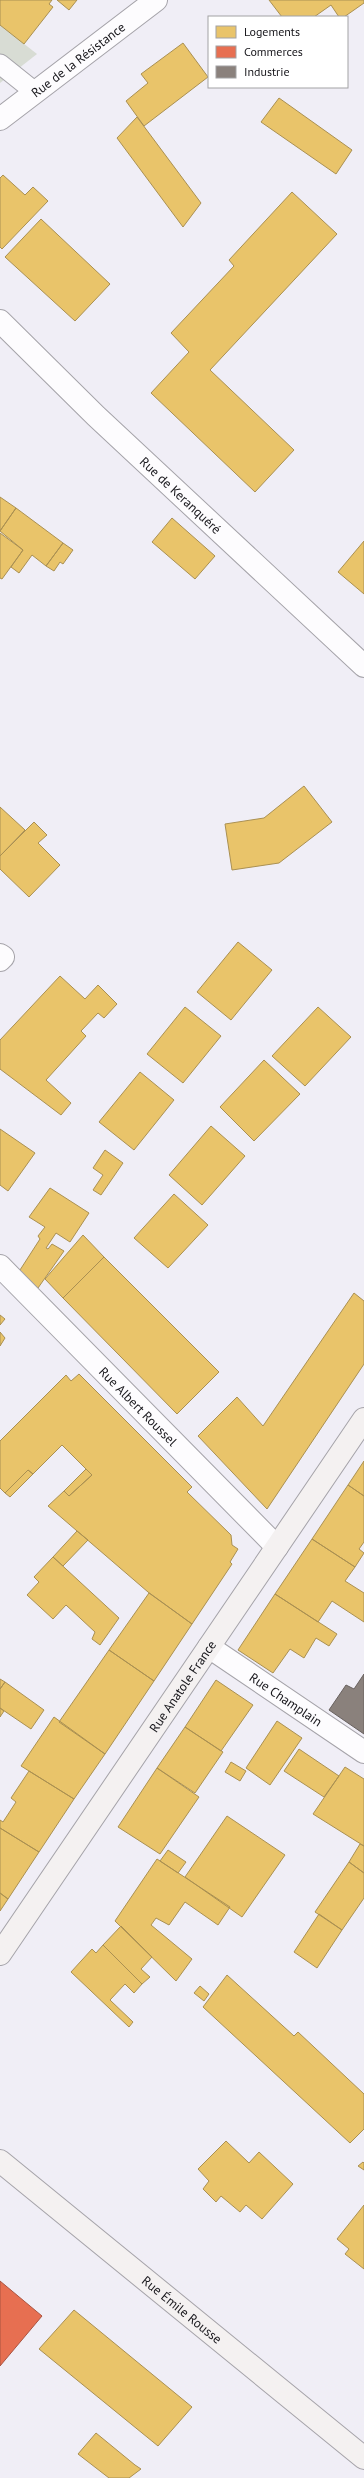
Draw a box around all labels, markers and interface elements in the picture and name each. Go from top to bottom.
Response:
legend [208,16,348,88]
street label: Rue de la Résistance [28,19,129,101]
text: Logements [244,24,300,39]
text: Commerces [244,44,303,59]
text: Industrie [244,64,290,79]
street label: Rue de Keranquéré [136,453,225,538]
street label: Rue Albert Roussel [95,1363,181,1450]
street label: Rue Anatole France [145,1637,220,1736]
street label: Rue Champlain [246,1669,325,1730]
street label: Rue Émile Rousse [138,2272,225,2348]

